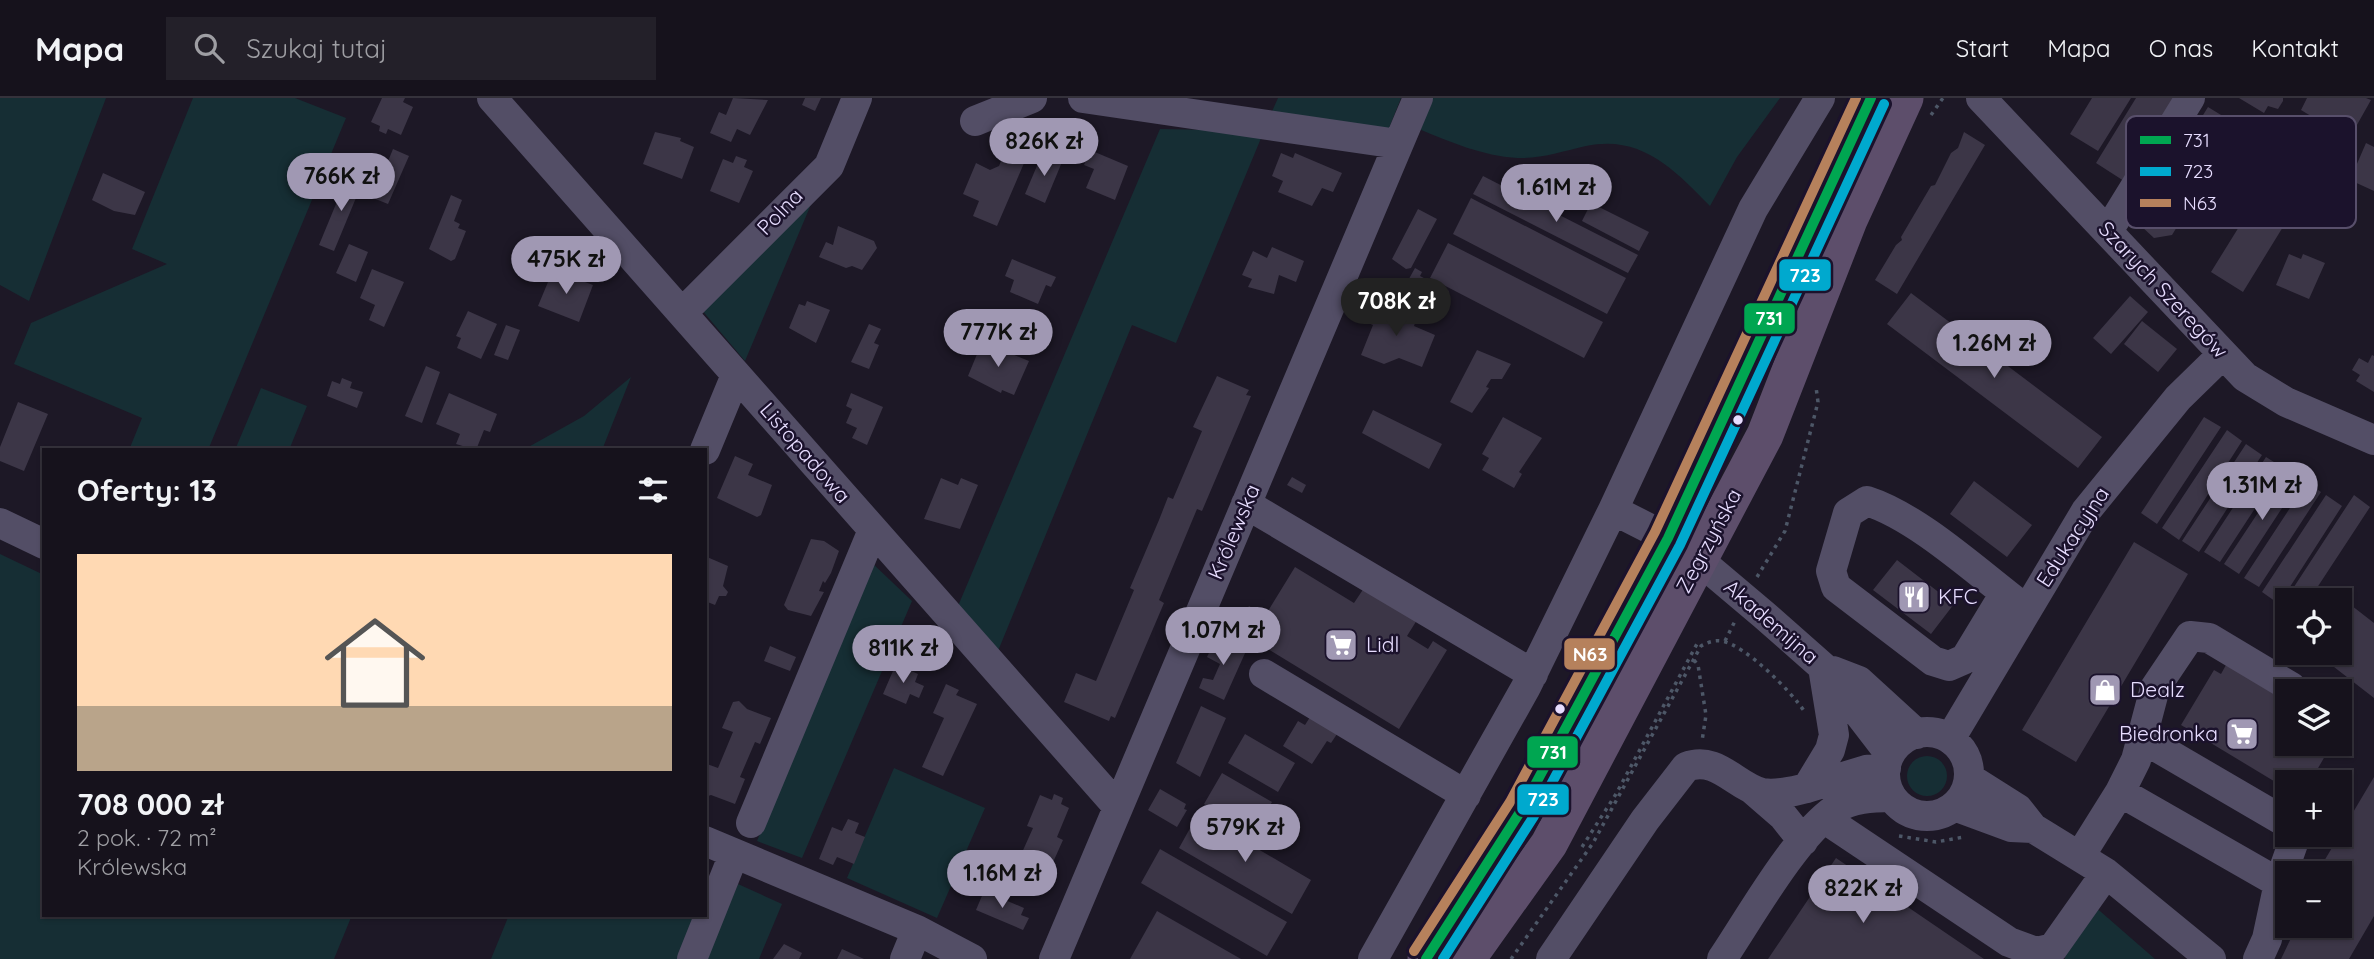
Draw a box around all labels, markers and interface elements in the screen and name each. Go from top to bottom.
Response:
search box [166,17,656,80]
text: Mapa [35,28,124,69]
icon: search [190,29,228,67]
text: Szukaj tutaj [246,32,387,65]
text: Start [1956,33,2009,63]
text: Mapa [2047,33,2111,63]
text: O nas [2149,33,2213,63]
text: Kontakt [2251,33,2339,63]
legend [2126,116,2356,228]
pin: 826K zł [979,118,1109,178]
text: 826K zł [1005,126,1083,155]
text: 731 [2183,128,2210,152]
pin: 766K zł [276,153,406,213]
text: 723 [2183,159,2213,183]
text: 766K zł [303,161,379,190]
pin: 1.61M zł [1484,164,1628,224]
text: 1.61M zł [1517,172,1595,201]
street label: Polna [751,183,808,240]
text: N63 [2183,191,2217,215]
street label: Szarych Szeregów [2094,216,2234,363]
pin: 475K zł [501,236,631,296]
text: 475K zł [527,244,605,273]
line badge: 723 [1778,258,1832,292]
text: 723 [1789,263,1821,287]
pin: 708K zł [1331,278,1461,338]
text: 708K zł [1357,286,1435,315]
line badge: 731 [1743,302,1796,335]
text: 731 [1755,306,1783,330]
pin: 777K zł [933,310,1063,369]
text: 777K zł [960,317,1036,346]
pin: 1.26M zł [1922,320,2066,380]
text: 1.26M zł [1952,328,2036,357]
street label: Listopadowa [755,397,856,508]
unlabelled marker [1731,413,1745,427]
pin: 1.31M zł [2190,462,2334,522]
text: 1.31M zł [2223,470,2301,499]
text: Oferty: 13 [77,471,217,509]
icon: filters [634,471,672,509]
street label: Królewska [1201,480,1265,583]
street label: Edukacyjna [2030,482,2114,591]
street label: Zegrzyńska [1670,484,1746,597]
street label: Akademijna [1719,573,1824,669]
restaurant icon: KFC [1895,578,1933,616]
place label: KFC [1938,583,1978,609]
map controls [2275,588,2352,938]
button: locate [2275,588,2352,665]
icon: home [312,600,438,726]
pin: 1.07M zł [1151,608,1295,667]
text: 1.07M zł [1181,615,1265,644]
pin: 811K zł [838,626,968,685]
supermarket icon: Lidl [1322,626,1360,664]
place label: Lidl [1366,631,1399,657]
text: 811K zł [868,633,938,662]
line badge: N63 [1563,637,1616,671]
text: N63 [1573,642,1607,666]
shop icon: Dealz [2086,671,2124,709]
place label: Dealz [2130,676,2185,702]
button: layers [2275,679,2352,756]
unlabelled marker [1553,702,1567,716]
supermarket icon: Biedronka [2223,715,2261,753]
place label: Biedronka [2119,720,2218,746]
line badge: 731 [1526,735,1579,769]
text: 731 [1539,740,1567,764]
button: + [2275,770,2352,847]
line badge: 723 [1516,783,1570,816]
text: 708 000 zł [77,785,223,823]
text: 723 [1527,787,1559,811]
pin: 579K zł [1180,804,1310,864]
text: 579K zł [1206,812,1284,841]
text: 2 pok. · 72 m² [77,823,216,852]
pin: 1.16M zł [930,850,1074,910]
text: Królewska [77,852,187,881]
text: 1.16M zł [963,858,1041,887]
button: − [2275,861,2352,938]
pin: 822K zł [1798,866,1928,925]
text: 822K zł [1824,873,1902,902]

